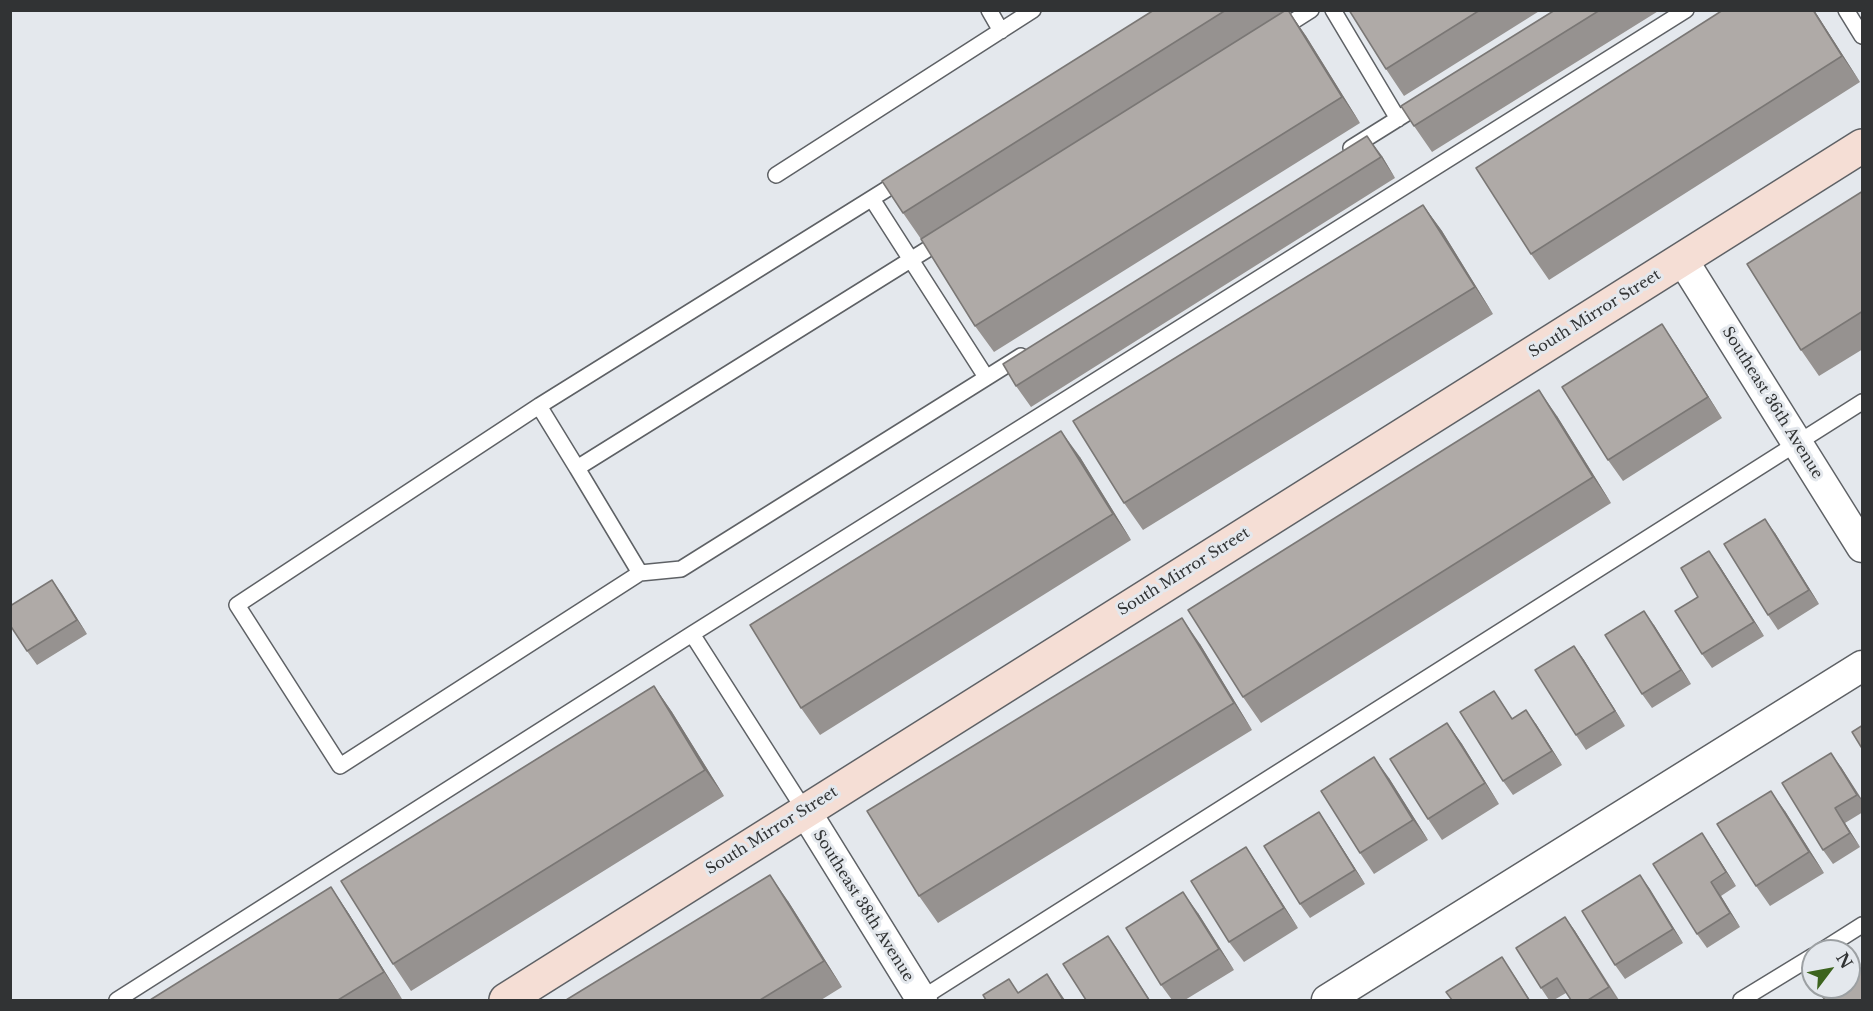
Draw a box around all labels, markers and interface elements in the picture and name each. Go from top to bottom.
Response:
street label: South Mirror Street [1526,266,1664,362]
street label: Southeast 36th Avenue [1718,324,1826,482]
street label: South Mirror Street [1115,524,1253,620]
street label: South Mirror Street [703,783,841,879]
street label: Southeast 38th Avenue [809,827,917,985]
north arrow [1801,939,1861,999]
text: N [1832,949,1857,972]

